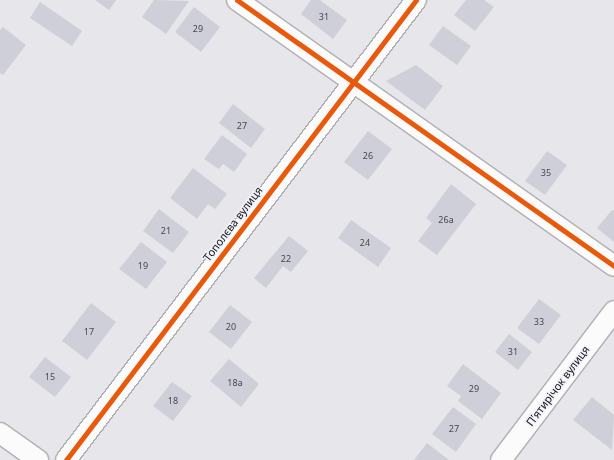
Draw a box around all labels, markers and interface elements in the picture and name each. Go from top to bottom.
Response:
house number: 31 [319,12,329,22]
house number: 29 [193,24,203,34]
house number: 27 [237,121,247,131]
house number: 26 [363,151,373,161]
house number: 35 [541,168,551,178]
street label: Тополєва вулиця [201,184,265,264]
house number: 26а [438,215,454,225]
house number: 21 [161,226,171,236]
house number: 24 [360,238,370,248]
house number: 22 [281,254,291,264]
house number: 19 [138,261,148,271]
house number: 33 [534,317,544,327]
house number: 20 [226,322,236,332]
house number: 17 [84,327,94,337]
street label: П’ятирічок вулиця [524,343,592,429]
house number: 31 [508,347,518,357]
house number: 15 [45,372,55,382]
house number: 18а [227,378,243,388]
house number: 29 [469,384,479,394]
house number: 18 [168,396,178,406]
house number: 27 [449,424,459,434]

